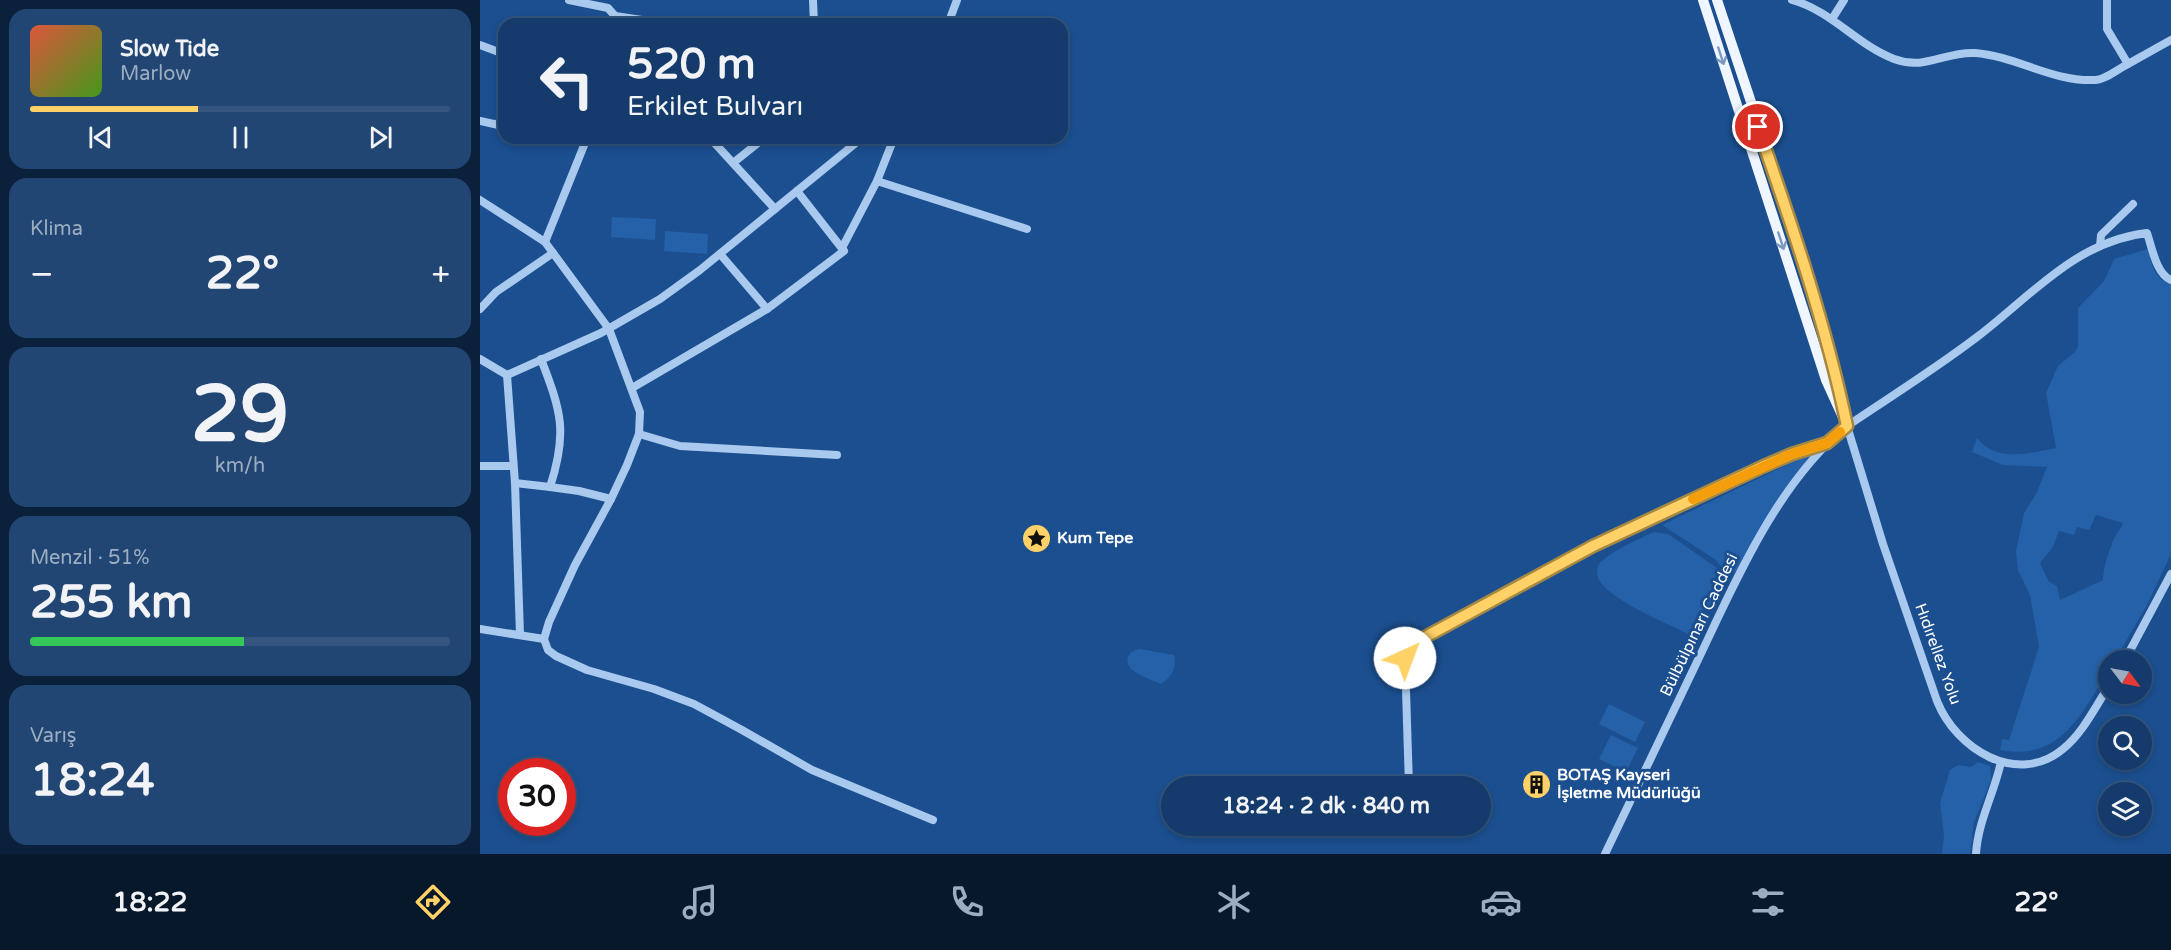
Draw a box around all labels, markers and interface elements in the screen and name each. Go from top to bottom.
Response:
text: Slow Tide [120,36,219,62]
text: 520 m [627,39,756,90]
icon: left [528,42,606,120]
one-way arrow [1716,46,1727,65]
text: Marlow [120,62,191,86]
text: Erkilet Bulvarı [627,90,803,123]
pin [1732,101,1783,152]
icon: arrive [1741,110,1774,143]
icon: previous [84,121,117,154]
icon: pause [224,121,257,154]
icon: next [364,121,397,154]
text: Klima [30,217,83,241]
one-way arrow [1776,231,1787,250]
text: 22° [206,247,279,301]
text: − [30,255,54,294]
text: + [431,255,450,294]
text: 29 [191,368,289,462]
text: km/h [215,454,265,478]
place icon: Kum Tepe [1020,522,1052,554]
place label: Kum Tepe [1057,528,1133,548]
text: Menzil · 51% [30,546,149,570]
street label: Bülbülpınarı Caddesi [1656,550,1742,700]
text: 255 km [30,576,192,630]
street label: Hıdırellez Yolu [1910,601,1966,707]
position arrow [1373,626,1437,690]
north arrow [2098,650,2152,704]
map controls [2098,650,2152,836]
button: search [2098,716,2152,770]
text: Varış [30,724,76,748]
text: 18:24 [30,754,155,808]
speed limit sign: 30 [498,758,576,836]
place label: BOTAŞ Kayseri İşletme Müdürlüğü [1557,765,1701,803]
building icon: BOTAŞ Kayseri İşletme Müdürlüğü [1520,768,1552,800]
button: layers [2098,782,2152,836]
text: 18:24 · 2 dk · 840 m [1222,793,1430,819]
icon: directions [412,881,454,923]
icon: music [679,881,721,923]
icon: phone [946,881,988,923]
icon: climate [1213,881,1255,923]
icon: car [1480,881,1522,923]
icon: filters [1747,881,1789,923]
text: 18:22 [113,886,187,919]
text: 22° [2014,886,2058,919]

